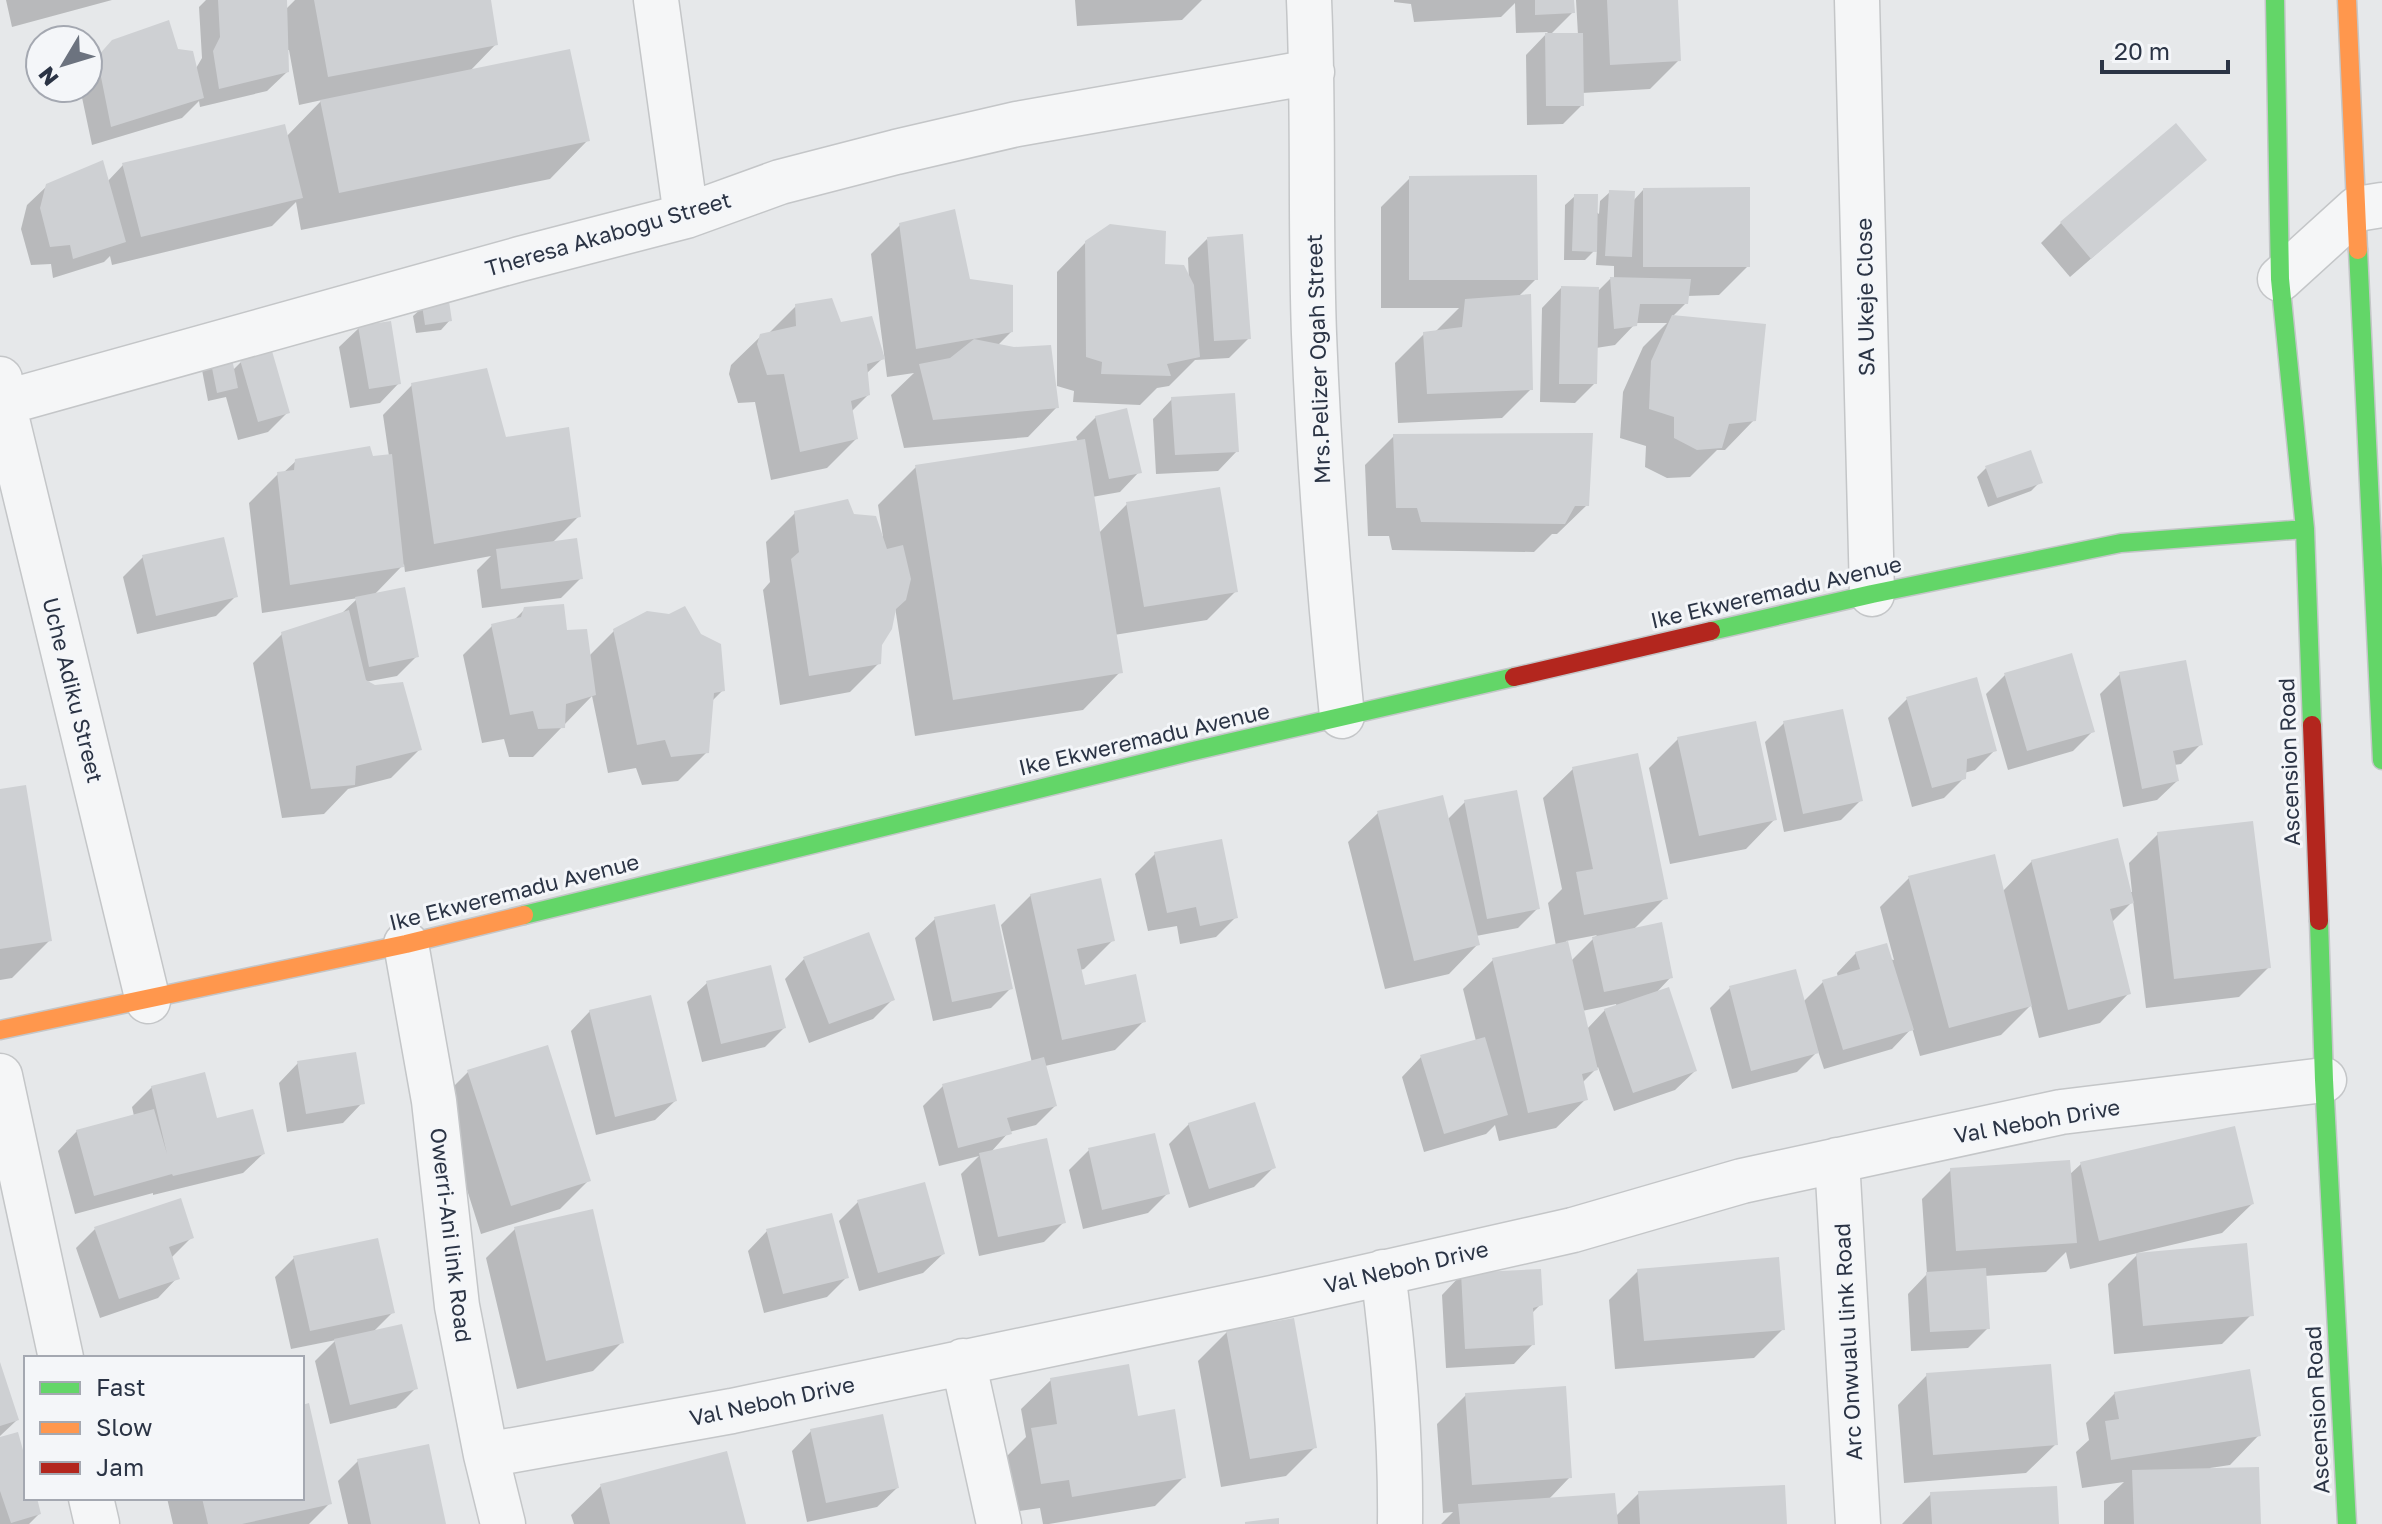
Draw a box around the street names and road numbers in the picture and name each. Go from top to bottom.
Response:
street label: Theresa Akabogu Street [482,186,734,282]
street label: SA Ukeje Close [1850,218,1879,376]
street label: Mrs.Pelizer Ogah Street [1300,234,1335,484]
street label: Ike Ekweremadu Avenue [1648,549,1904,634]
street label: Uche Adiku Street [37,594,110,785]
street label: Ascension Road [2272,677,2305,847]
street label: Ike Ekweremadu Avenue [1016,696,1272,781]
street label: Ike Ekweremadu Avenue [386,847,642,936]
street label: Val Neboh Drive [1952,1093,2122,1148]
street label: Owerri-Ani link Road [425,1126,478,1344]
street label: Arc Onwualu link Road [1828,1223,1867,1462]
street label: Val Neboh Drive [1321,1234,1491,1299]
street label: Ascension Road [2299,1325,2334,1495]
street label: Val Neboh Drive [687,1370,857,1431]

